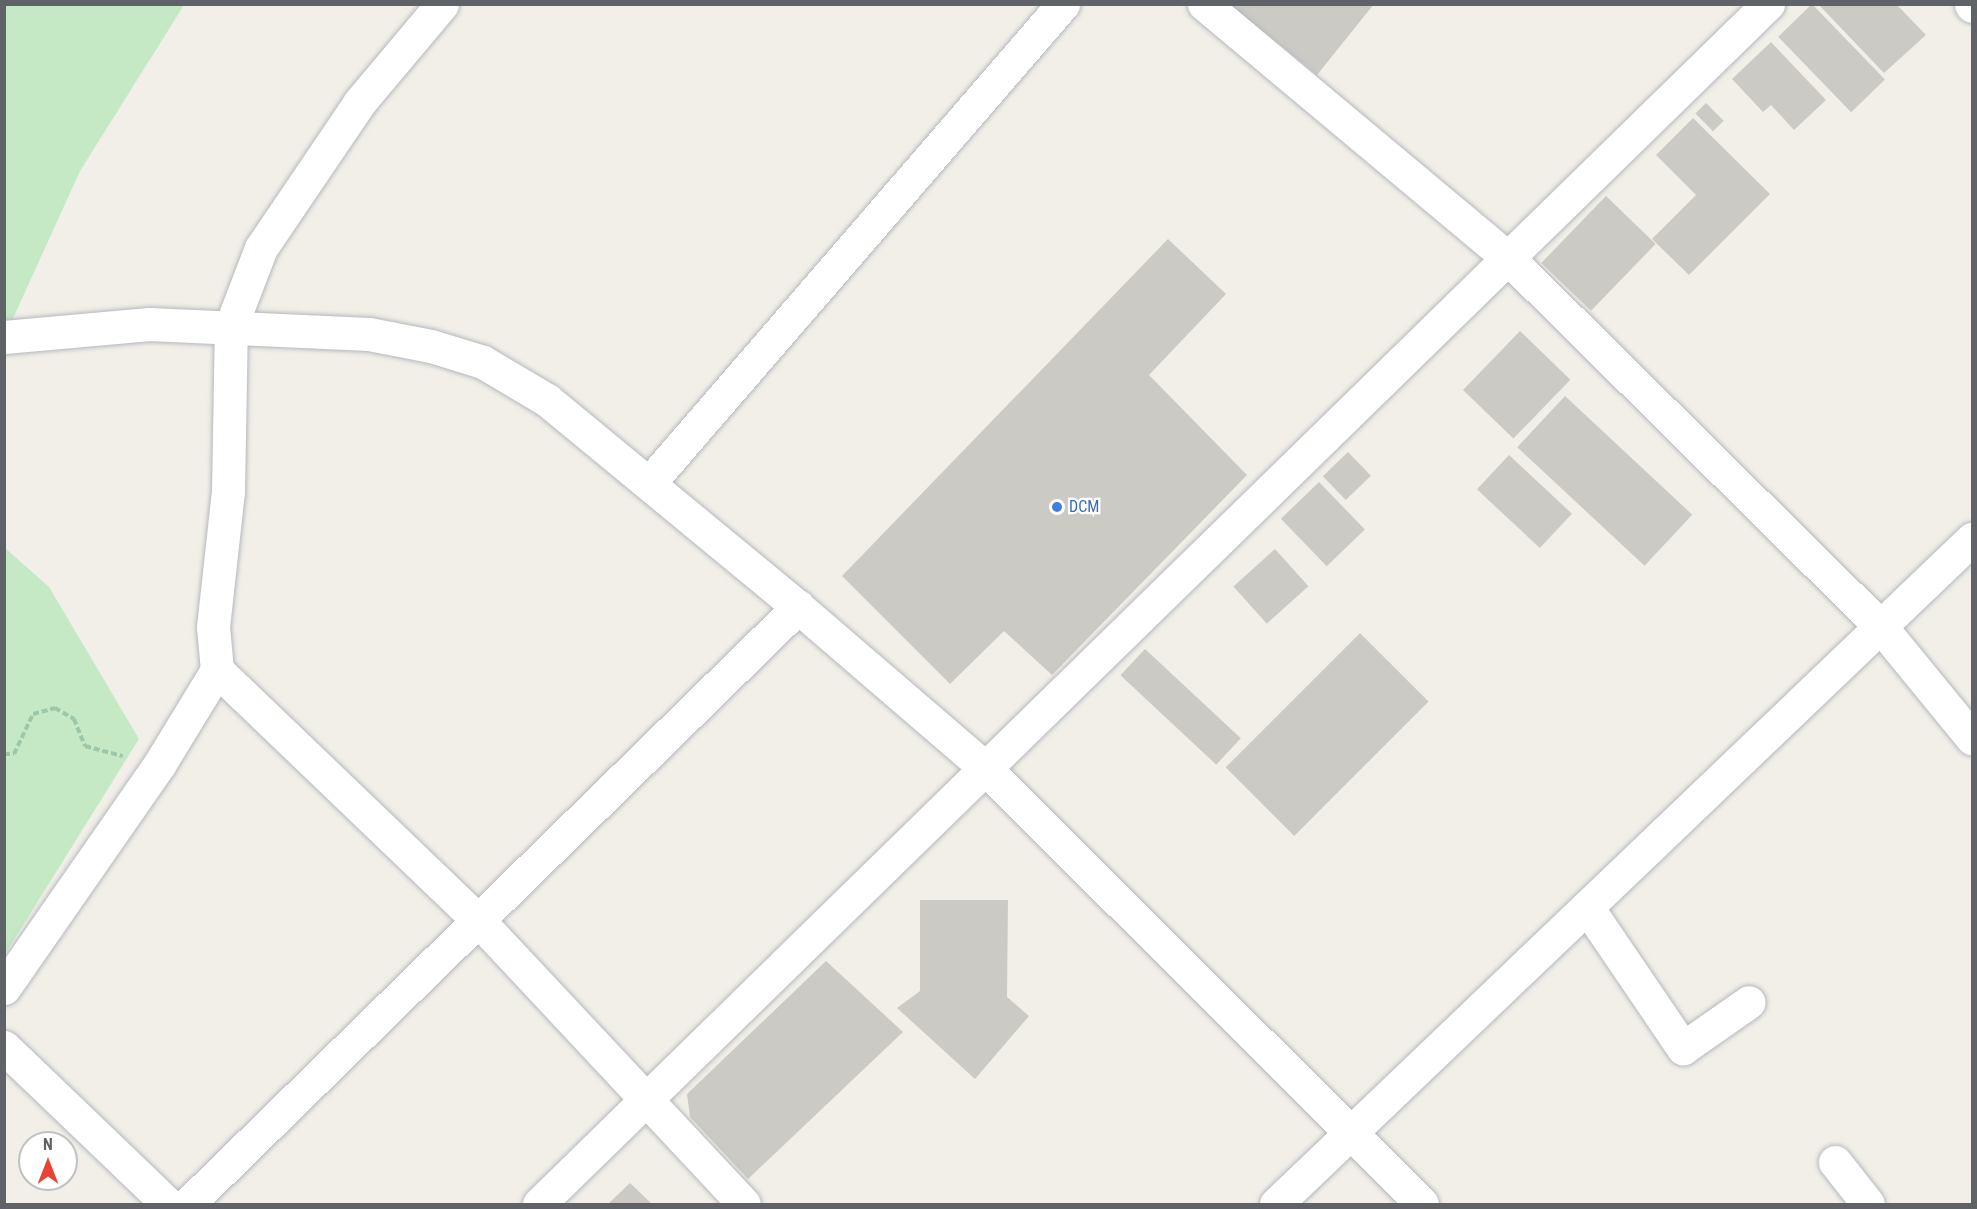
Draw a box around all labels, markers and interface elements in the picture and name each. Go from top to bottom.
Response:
place label: DCM [1069,497,1099,517]
marker: DCM [1050,500,1064,514]
north arrow [18,1131,78,1191]
text: N [43,1135,53,1154]

